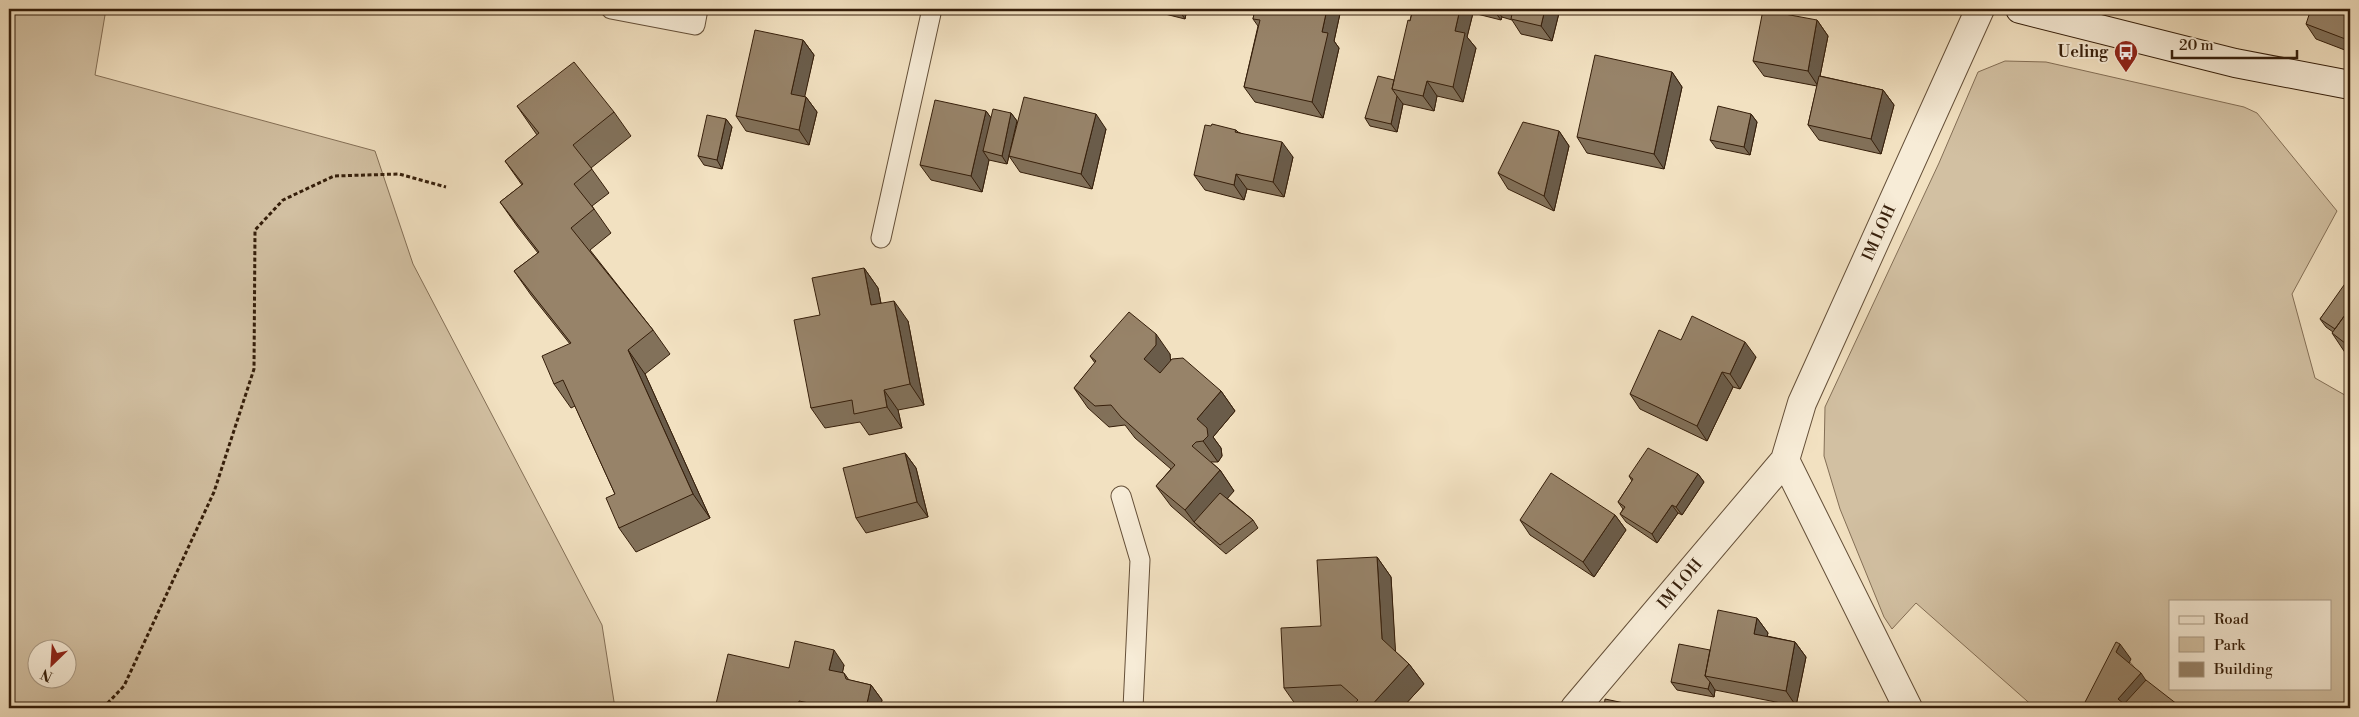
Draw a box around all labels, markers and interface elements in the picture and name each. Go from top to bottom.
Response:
scale bar [2172,28,2296,60]
text: 20 m [2179,36,2214,55]
bus stop icon: Ueling [2113,39,2139,73]
place label: Ueling [2058,42,2109,62]
street label: IM LOH [1858,202,1900,264]
street label: IM LOH [1653,555,1707,613]
legend [2169,600,2332,690]
text: Road [2214,610,2249,629]
text: Park [2214,636,2246,655]
north arrow [28,640,78,690]
text: Building [2213,660,2273,679]
text: N [38,664,56,685]

